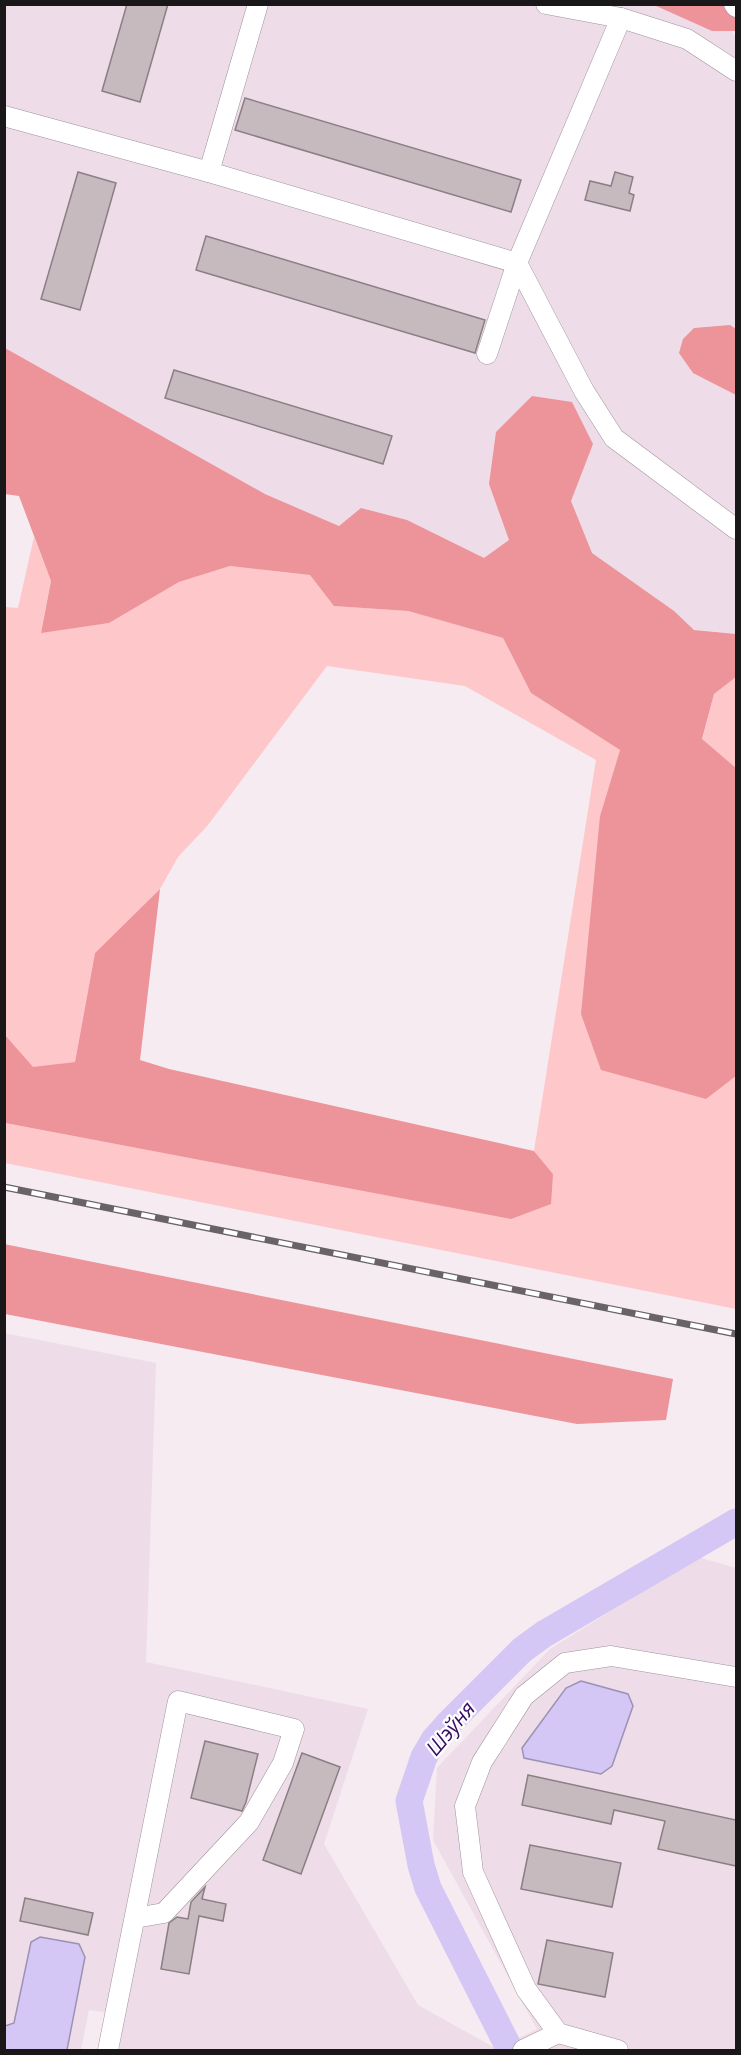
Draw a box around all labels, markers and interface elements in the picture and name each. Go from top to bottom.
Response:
water label: Шэўня [419,1695,481,1761]

